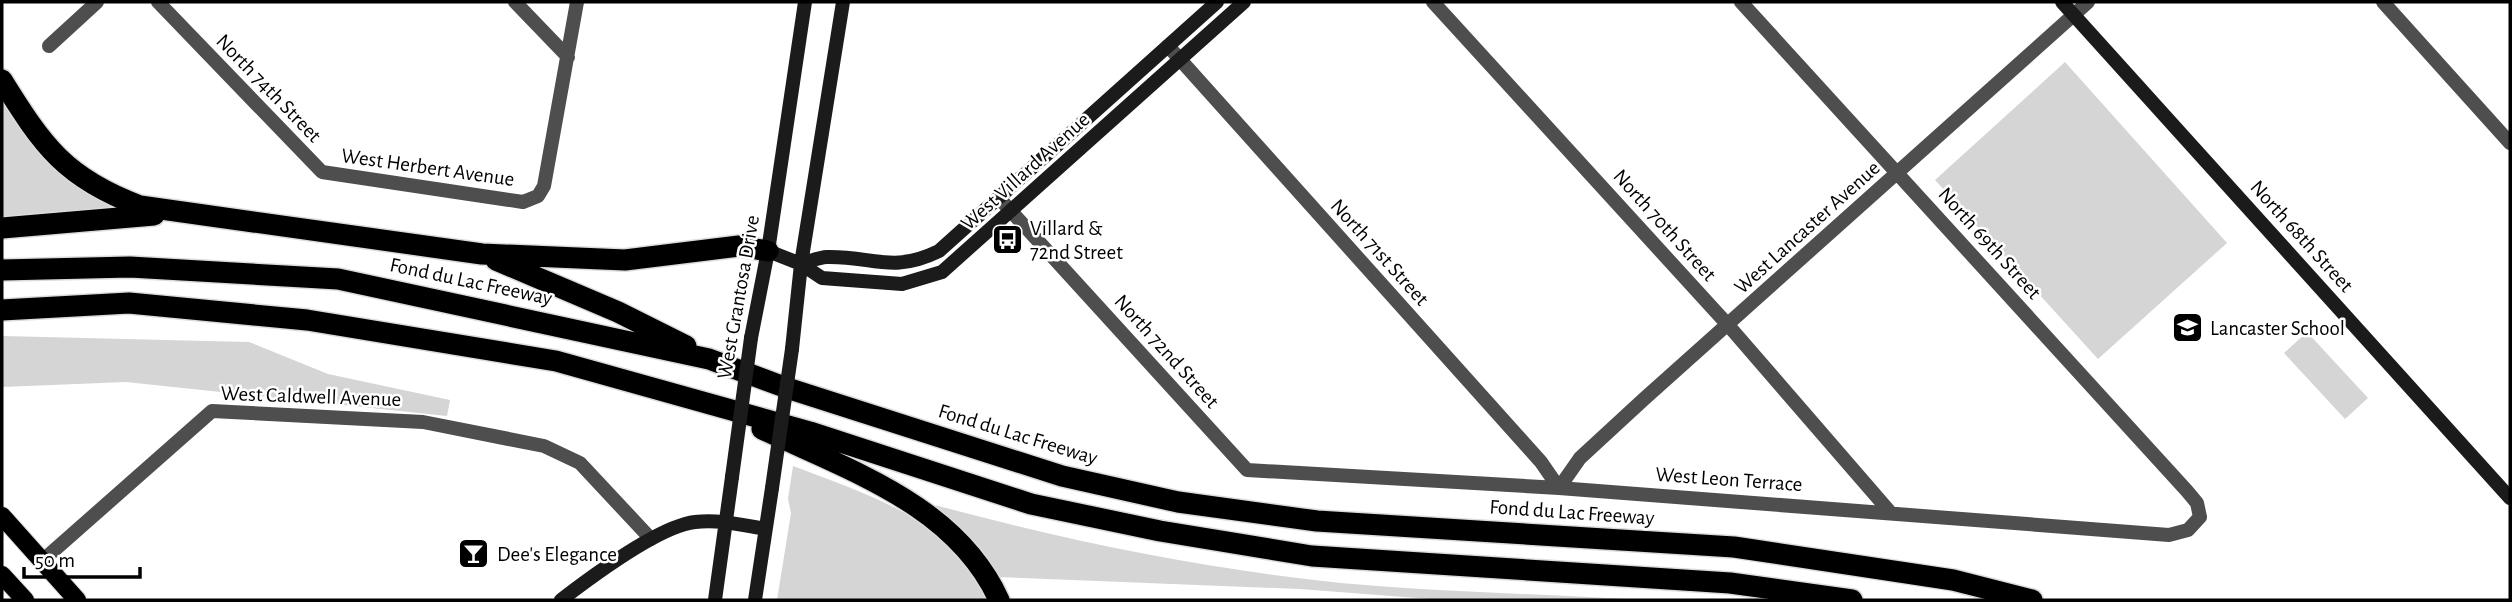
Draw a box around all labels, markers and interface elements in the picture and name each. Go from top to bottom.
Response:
street label: North 74th Street [212,30,325,147]
street label: West Villard Avenue [957,109,1094,234]
street label: West Herbert Avenue [340,145,516,190]
street label: West Lancaster Avenue [1731,157,1884,298]
street label: North 70th Street [1609,165,1720,285]
street label: North 68th Street [2246,176,2357,296]
street label: North 69th Street [1934,183,2045,303]
street label: North 71st Street [1327,195,1433,310]
street label: West Grantosa Drive [714,214,763,381]
place label: Villard & 72nd Street [1030,218,1123,263]
bus stop icon: Villard & 72nd Street [990,223,1024,257]
street label: Fond du Lac Freeway [388,254,554,309]
street label: North 72nd Street [1110,290,1223,412]
school or university icon: Lancaster School [2170,311,2204,345]
place label: Lancaster School [2210,318,2345,339]
street label: West Caldwell Avenue [220,383,402,410]
street label: Fond du Lac Freeway [936,400,1100,469]
street label: West Leon Terrace [1655,464,1803,495]
street label: Fond du Lac Freeway [1489,496,1655,529]
scale bar [24,536,140,580]
bar icon: Dee's Elegance [457,537,491,571]
place label: Dee's Elegance [497,544,617,565]
text: 50 m [35,550,75,571]

